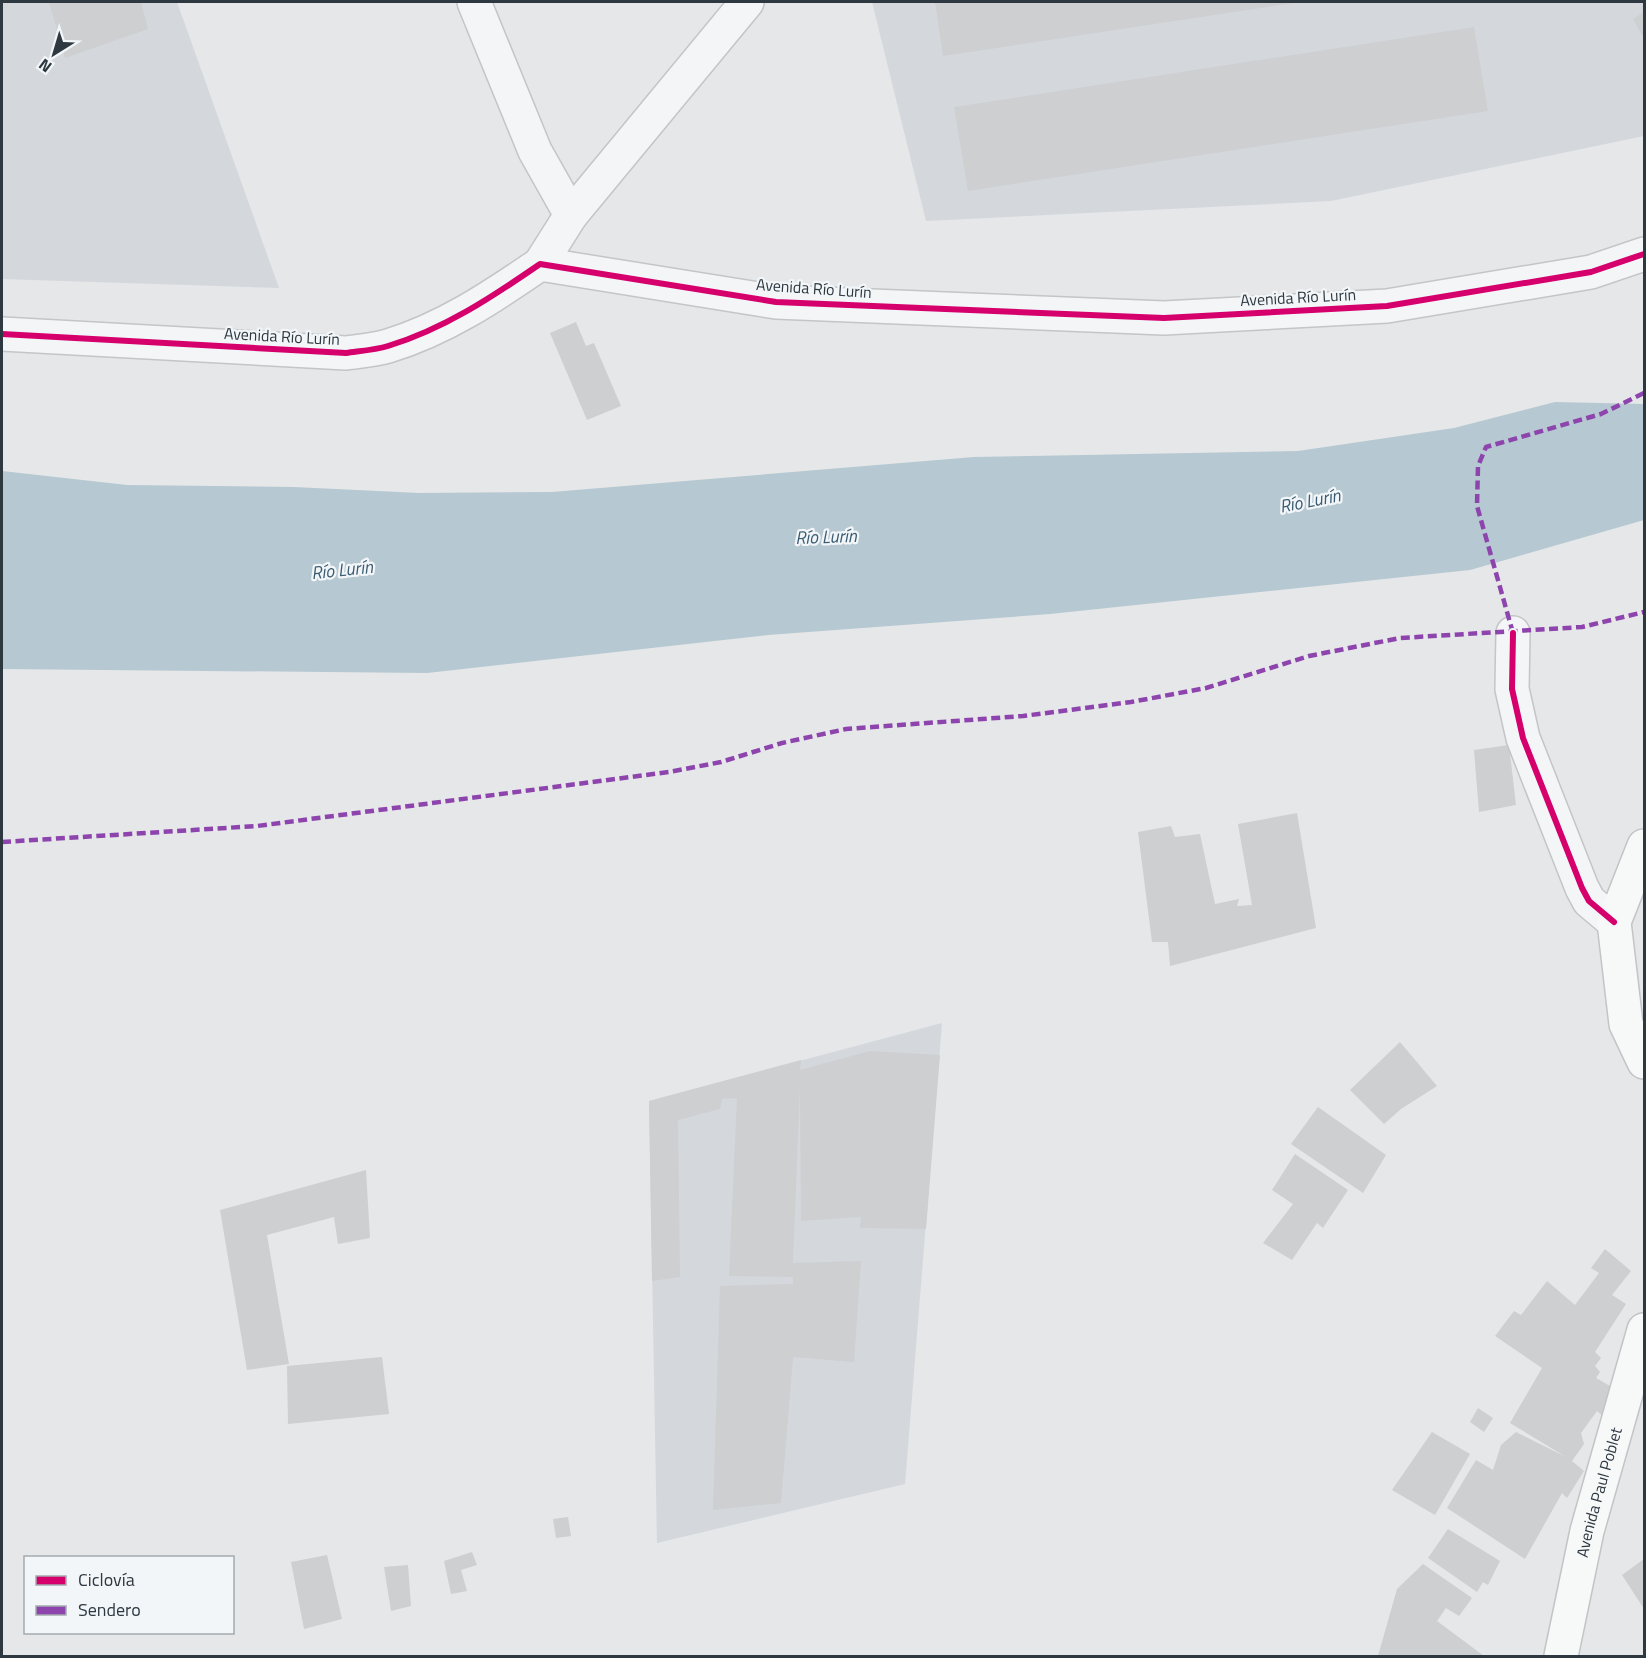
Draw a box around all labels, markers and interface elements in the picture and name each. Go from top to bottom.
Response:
north arrow [24,24,84,84]
text: N [33,53,57,79]
street label: Avenida Río Lurín [755,272,873,304]
street label: Avenida Río Lurín [1239,282,1357,312]
street label: Avenida Río Lurín [223,321,341,351]
water label: Río Lurín [1277,481,1344,520]
water label: Río Lurín [795,522,858,551]
water label: Río Lurín [310,553,375,586]
street label: Avenida Paul Poblet [1570,1424,1628,1560]
legend [24,1556,234,1634]
text: Ciclovía [78,1566,135,1593]
text: Sendero [78,1596,141,1623]

